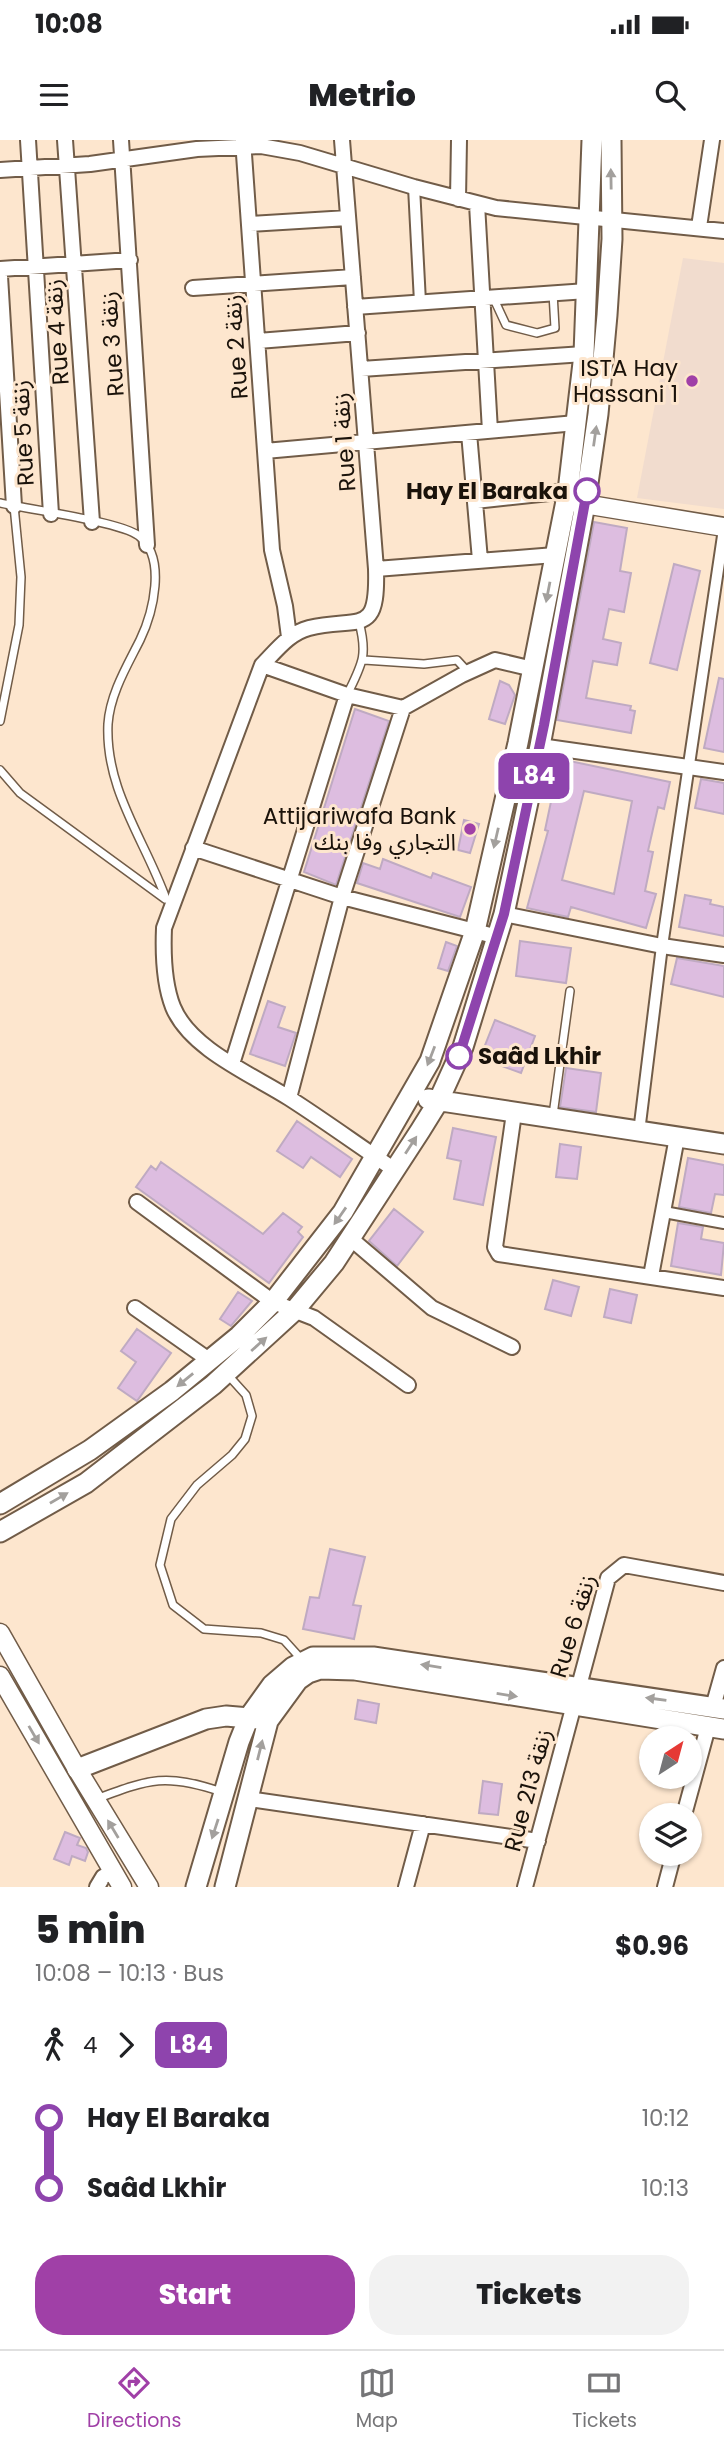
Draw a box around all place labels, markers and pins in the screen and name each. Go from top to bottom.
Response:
place label: ISTA Hay Hassani 1 [573,352,678,410]
marker: ISTA Hay Hassani 1 [684,373,700,389]
place label: Hay El Baraka [406,475,568,507]
marker: Hay El Baraka [574,478,600,504]
place label: Attijariwafa Bank التجاري وفا بنك [263,800,456,859]
marker: Attijariwafa Bank التجاري وفا بنك [462,821,478,837]
place label: Saâd Lkhir [478,1040,601,1072]
marker: Saâd Lkhir [446,1043,472,1069]

